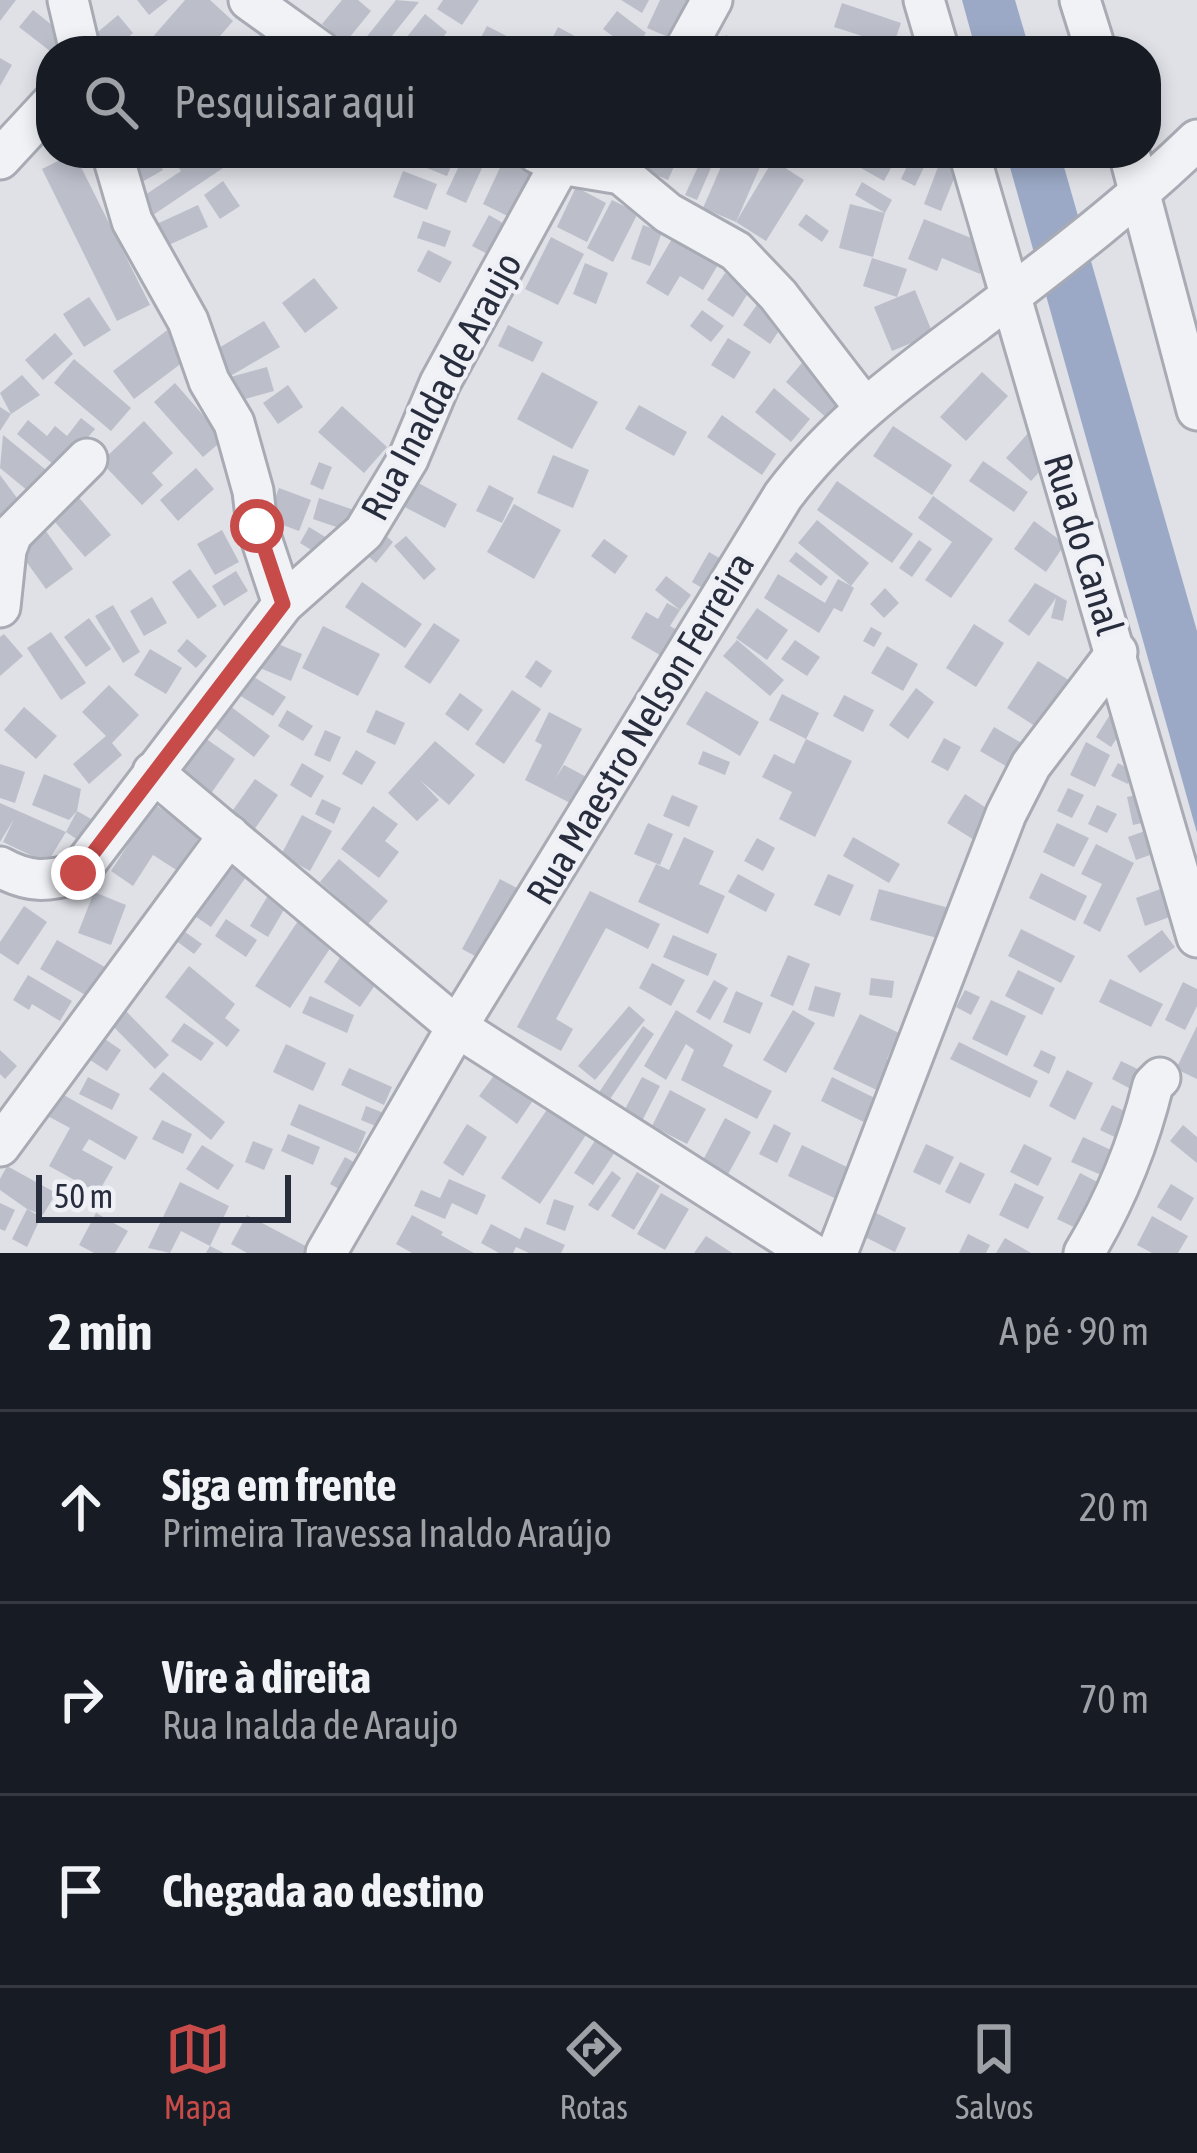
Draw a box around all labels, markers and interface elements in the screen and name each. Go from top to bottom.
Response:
search box [36,36,1161,168]
icon: search [78,69,144,135]
text: Pesquisar aqui [174,76,416,128]
street label: Rua Inalda de Araujo [352,245,530,527]
street label: Rua do Canal [1036,448,1132,640]
route start [230,499,284,553]
street label: Rua Maestro Nelson Ferreira [517,544,763,912]
route end [51,846,105,900]
scale bar [36,1169,291,1222]
text: 50 m [54,1177,113,1215]
text: 2 min [48,1302,152,1361]
text: A pé · 90 m [999,1309,1149,1353]
text: Siga em frente [162,1459,397,1511]
icon: ahead [48,1474,114,1540]
text: 20 m [1079,1485,1149,1529]
text: Primeira Travessa Inaldo Araújo [162,1511,612,1555]
text: Vire à direita [162,1651,371,1703]
icon: right [48,1666,114,1732]
text: 70 m [1079,1677,1149,1721]
text: Rua Inalda de Araujo [162,1703,458,1747]
icon: arrive [48,1858,114,1924]
text: Chegada ao destino [162,1865,484,1917]
tab: Mapa [164,2016,232,2126]
tab: Rotas [559,2016,628,2126]
tab: Salvos [955,2016,1033,2126]

